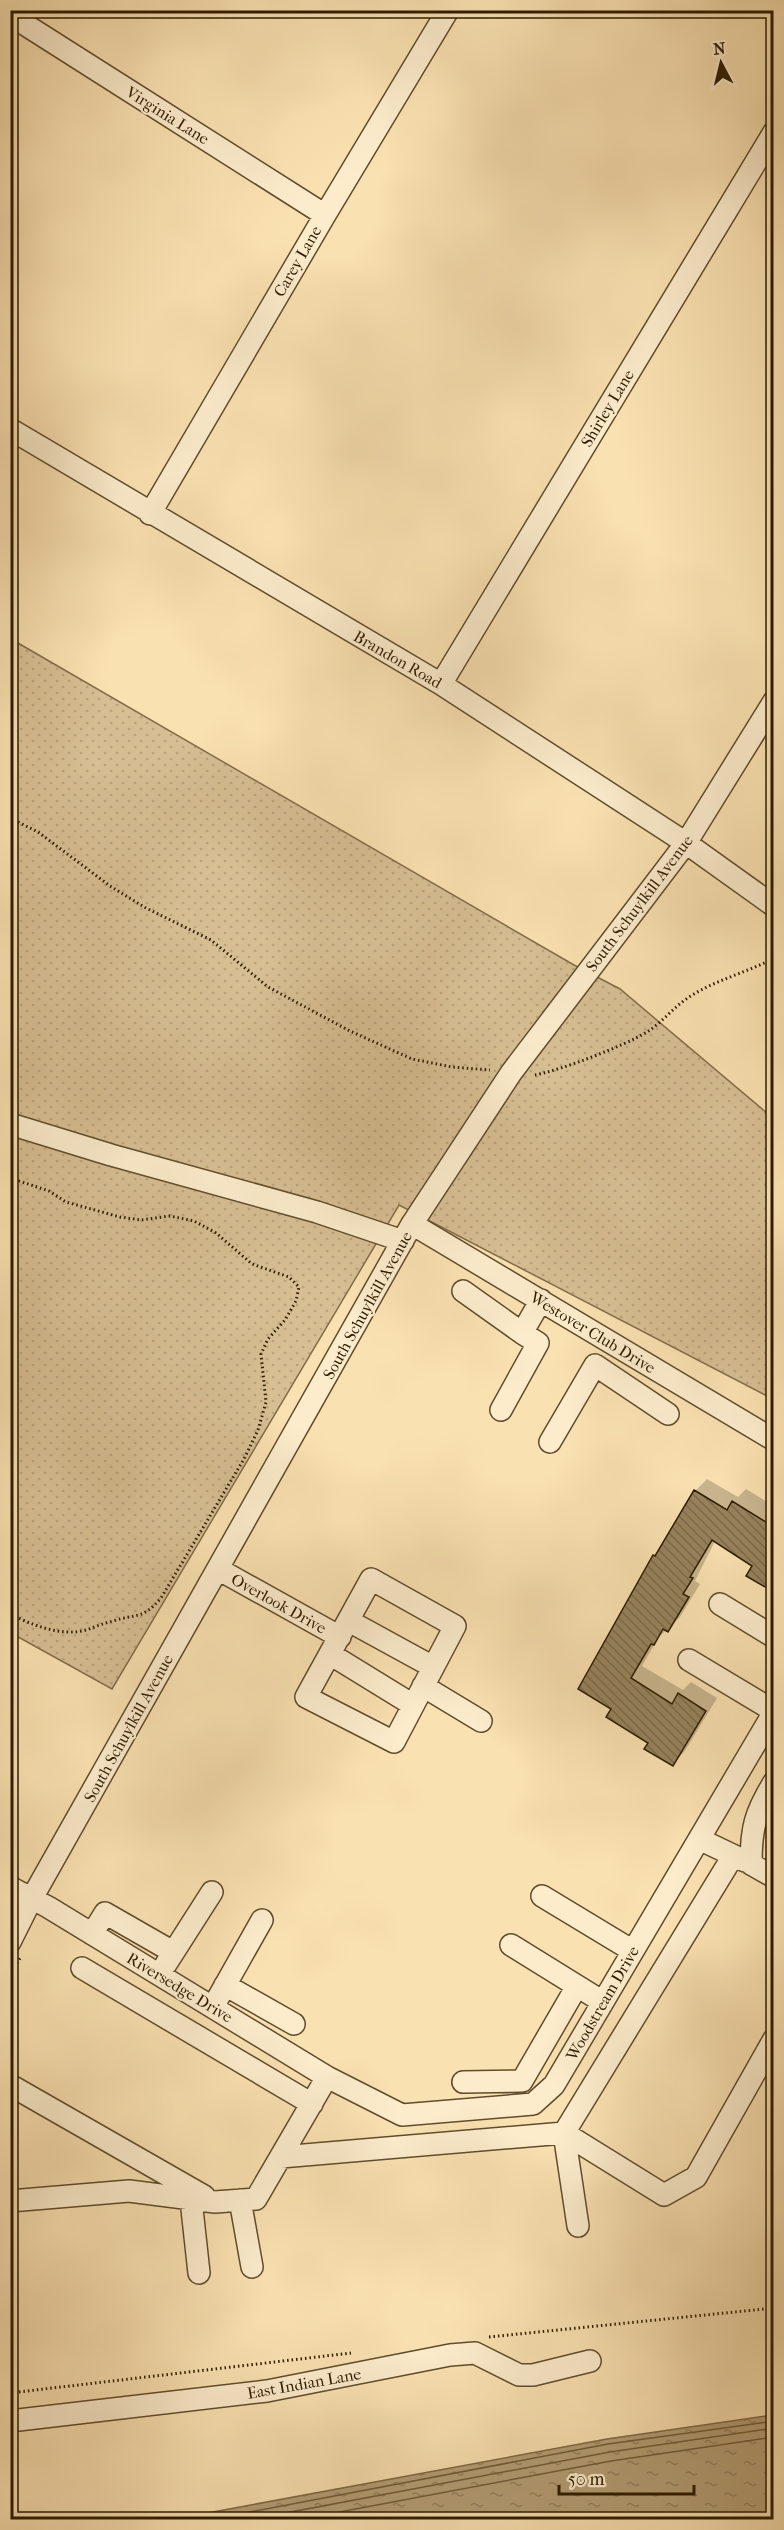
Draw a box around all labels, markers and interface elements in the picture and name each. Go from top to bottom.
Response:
north arrow [691,33,751,93]
text: N [712,38,727,59]
street label: Virginia Lane [122,82,213,149]
street label: Carey Lane [270,222,325,300]
street label: Shirley Lane [577,366,638,450]
street label: Brandon Road [350,626,446,693]
street label: South Schuylkill Avenue [582,831,697,975]
street label: South Schuylkill Avenue [319,1228,416,1382]
street label: Westover Club Drive [526,1287,659,1377]
street label: Overlook Drive [228,1569,330,1638]
street label: South Schuylkill Avenue [80,1651,177,1805]
street label: Woodstream Drive [561,1943,643,2065]
street label: Riversedge Drive [123,1948,236,2027]
street label: East Indian Lane [246,2364,363,2403]
scale bar [559,2458,694,2496]
text: 50 m [568,2469,605,2490]

